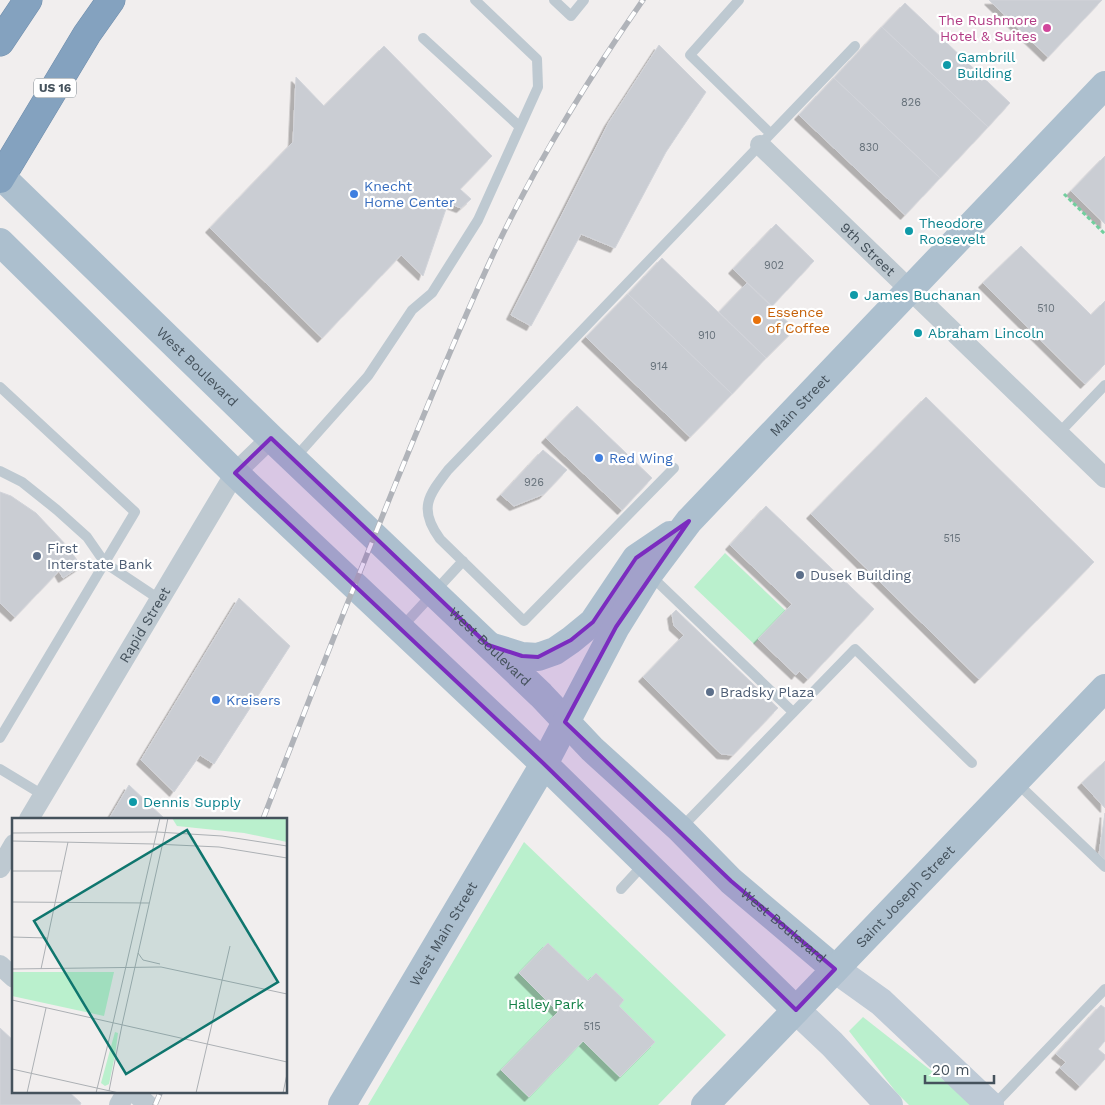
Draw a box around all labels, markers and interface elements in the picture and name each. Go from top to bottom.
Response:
place label: The Rushmore Hotel & Suites [938,12,1037,44]
marker: The Rushmore Hotel & Suites [1041,22,1053,34]
place label: Gambrill Building [957,49,1016,81]
marker: Gambrill Building [941,59,953,71]
road number: US 16 [34,78,76,98]
house number: 826 [901,96,921,109]
house number: 830 [859,141,879,154]
place label: Knecht Home Center [364,178,455,210]
marker: Knecht Home Center [348,188,360,200]
place label: Theodore Roosevelt [919,215,985,247]
street label: 9th Street [837,219,899,279]
marker: Theodore Roosevelt [903,225,915,237]
house number: 902 [764,259,784,272]
place label: James Buchanan [864,287,981,303]
marker: James Buchanan [848,289,860,301]
house number: 510 [1037,302,1055,315]
place label: Essence of Coffee [767,304,830,336]
marker: Essence of Coffee [751,314,763,326]
street label: West Boulevard [153,324,241,409]
place label: Abraham Lincoln [928,325,1044,341]
marker: Abraham Lincoln [912,327,924,339]
house number: 910 [698,329,716,342]
house number: 914 [650,360,668,373]
street label: Main Street [766,371,833,439]
place label: Red Wing [609,450,673,466]
marker: Red Wing [593,452,605,464]
house number: 926 [524,476,544,489]
house number: 515 [943,532,961,545]
place label: First Interstate Bank [47,540,152,572]
marker: First Interstate Bank [31,550,43,562]
place label: Dusek Building [810,567,912,583]
marker: Dusek Building [794,569,806,581]
street label: Rapid Street [116,584,173,666]
street label: West Boulevard [446,604,534,689]
place label: Bradsky Plaza [720,684,815,700]
marker: Bradsky Plaza [704,686,716,698]
place label: Kreisers [226,692,281,708]
marker: Kreisers [210,694,222,706]
place label: Dennis Supply [143,794,241,810]
marker: Dennis Supply [127,796,139,808]
inset map [12,818,288,1092]
street label: Saint Joseph Street [852,842,958,951]
street label: West Main Street [406,879,481,989]
street label: West Boulevard [737,885,829,966]
park label: Halley Park [508,996,584,1012]
house number: 515 [583,1020,601,1033]
scale bar [925,1052,994,1084]
text: 20 m [932,1061,970,1079]

